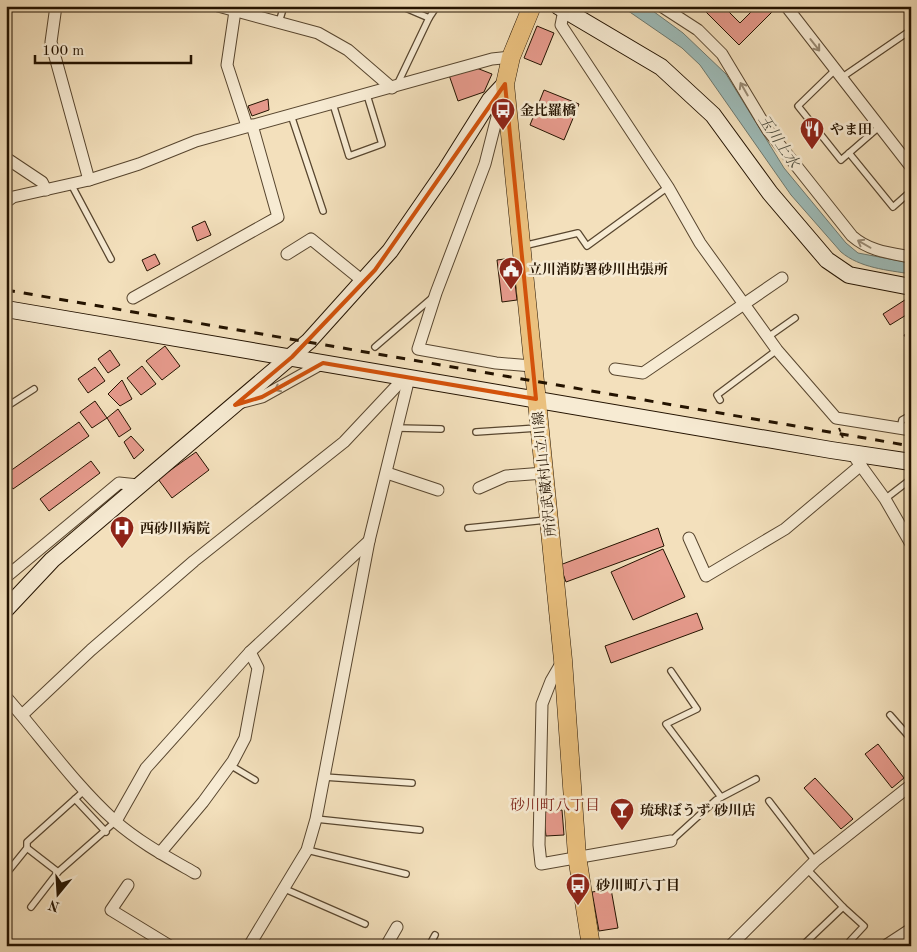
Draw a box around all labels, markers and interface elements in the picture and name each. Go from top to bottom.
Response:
scale bar [35,32,191,64]
one-way arrow [810,38,821,51]
text: 100 m [42,44,84,59]
one-way arrow [739,82,749,97]
bus stop icon: 金比羅橋 [490,97,516,131]
place label: 金比羅橋 [520,103,576,118]
water label: 玉川上水 [755,112,804,173]
restaurant icon: やま田 [799,116,825,150]
place label: やま田 [830,122,872,137]
one-way arrow [858,239,872,249]
public building icon: 立川消防署砂川出張所 [498,256,524,290]
place label: 立川消防署砂川出張所 [528,262,668,277]
one-way arrow [273,382,288,392]
street label: 所沢武蔵村山立川線 [530,411,559,537]
hospital icon: 西砂川病院 [109,515,135,549]
place label: 西砂川病院 [140,521,210,536]
district label: 砂川町八丁目 [510,797,600,814]
bar icon: 琉球ぼうず 砂川店 [609,797,635,831]
place label: 琉球ぼうず 砂川店 [640,802,756,818]
north arrow [32,870,82,920]
bus stop icon: 砂川町八丁目 [565,872,591,906]
place label: 砂川町八丁目 [596,878,680,893]
text: N [47,897,62,914]

